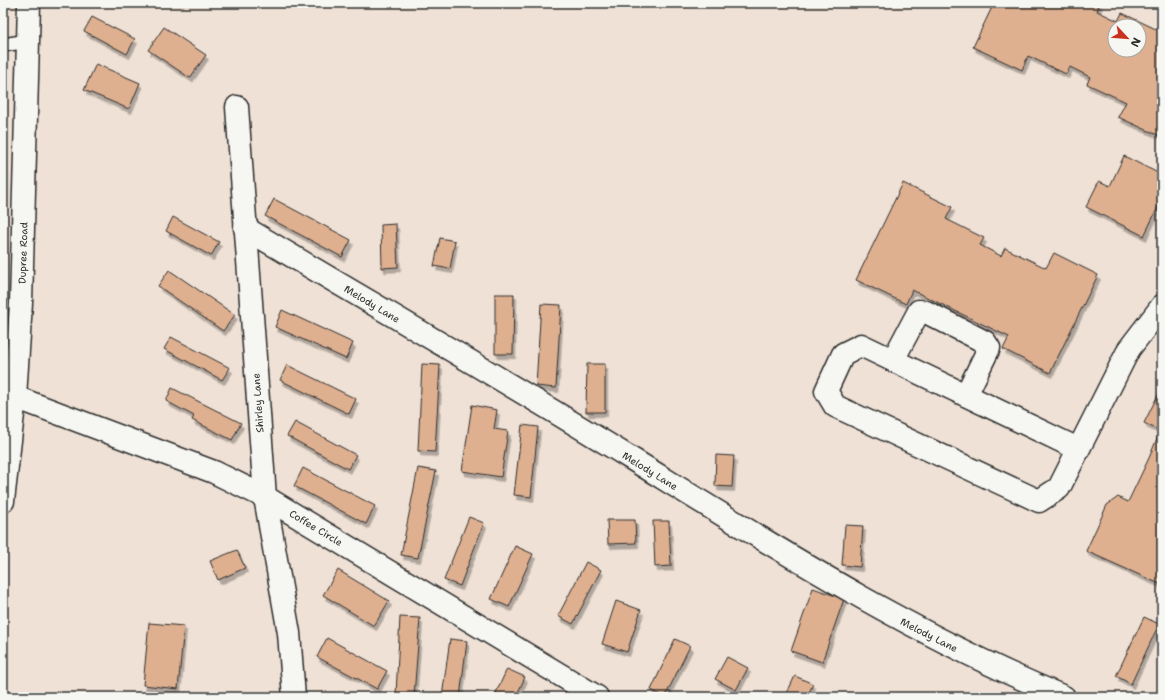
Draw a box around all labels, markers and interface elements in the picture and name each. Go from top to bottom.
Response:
north arrow [1107,18,1147,58]
text: N [1127,35,1144,50]
street label: Dupree Road [15,221,31,284]
street label: Melody Lane [342,282,403,326]
street label: Shirley Lane [249,372,267,433]
street label: Melody Lane [620,449,680,493]
street label: Coffee Circle [287,507,345,549]
street label: Melody Lane [898,615,960,655]

